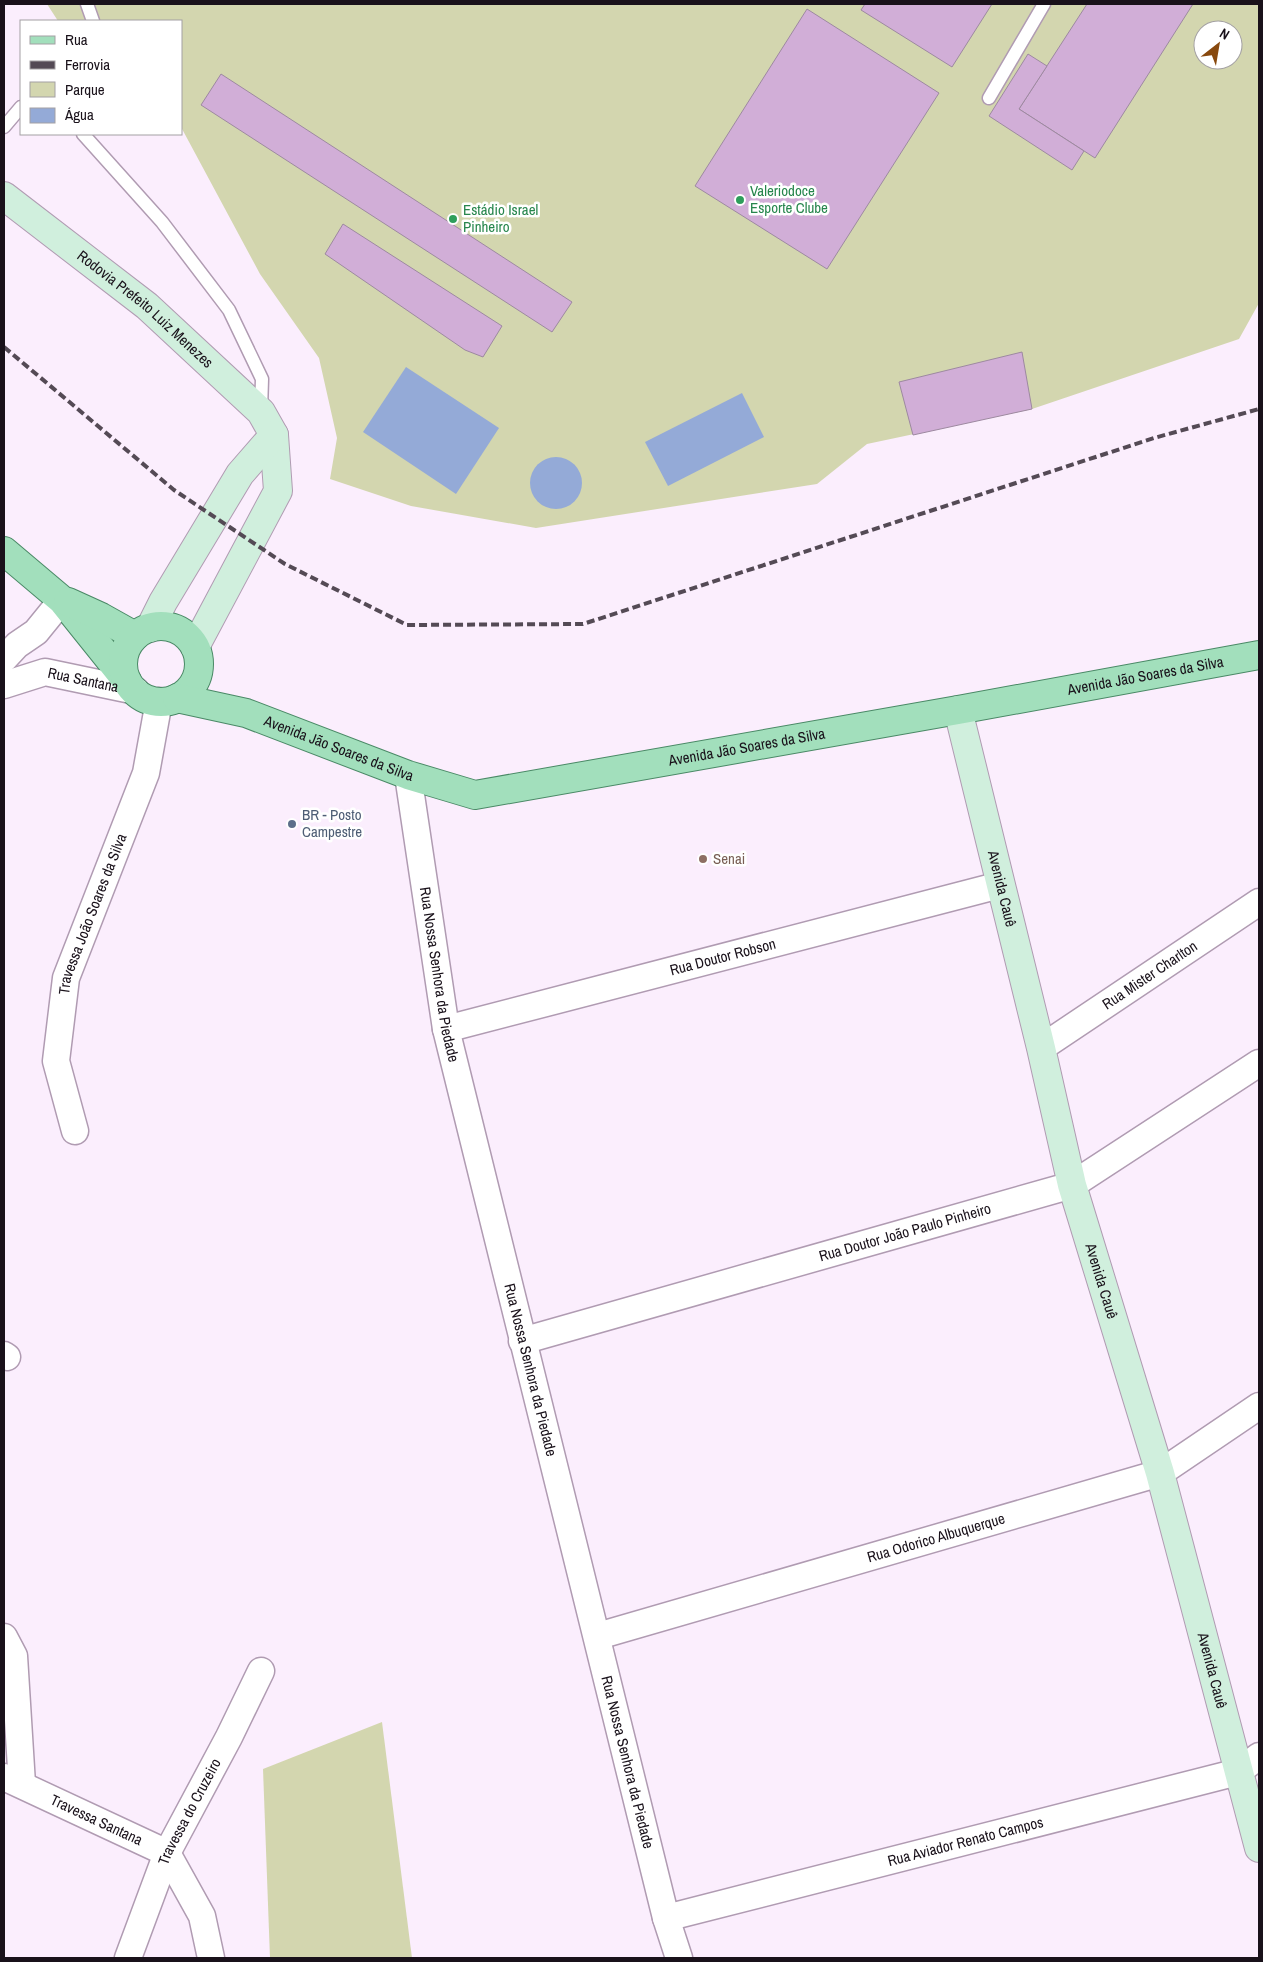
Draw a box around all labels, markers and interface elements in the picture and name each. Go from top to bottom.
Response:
legend [20,20,182,135]
north arrow [1193,20,1243,70]
text: N [1217,24,1233,44]
text: Rua [65,29,88,50]
text: Ferrovia [65,54,110,75]
text: Parque [65,79,105,100]
text: Água [64,104,94,125]
place label: Valeriodoce Esporte Clube [750,180,828,218]
marker: Valeriodoce Esporte Clube [734,194,746,206]
place label: Estádio Israel Pinheiro [463,199,538,237]
marker: Estádio Israel Pinheiro [447,213,459,225]
street label: Rodovia Prefeito Luiz Menezes [73,245,218,372]
street label: Avenida Jão Soares da Silva [1065,651,1225,700]
street label: Rua Santana [46,662,121,697]
street label: Avenida Jão Soares da Silva [260,710,416,786]
street label: Avenida Jão Soares da Silva [666,723,827,771]
place label: BR - Posto Campestre [302,804,362,842]
marker: BR - Posto Campestre [286,818,298,830]
street label: Travessa João Soares da Silva [53,830,131,996]
street label: Avenida Cauê [983,847,1022,929]
place label: Senai [713,848,745,869]
marker: Senai [697,853,709,865]
street label: Rua Nossa Senhora da Piedade [415,885,465,1064]
street label: Rua Doutor Robson [667,933,778,980]
street label: Rua Mister Charlton [1098,935,1201,1014]
street label: Rua Doutor João Paulo Pinheiro [816,1197,993,1266]
street label: Avenida Cauê [1080,1240,1123,1321]
street label: Rua Nossa Senhora da Piedade [499,1281,562,1458]
street label: Rua Odorico Albuquerque [865,1508,1007,1567]
street label: Avenida Cauê [1192,1629,1233,1711]
street label: Rua Nossa Senhora da Piedade [596,1673,659,1851]
street label: Travessa do Cruzeiro [153,1754,226,1868]
street label: Travessa Santana [47,1789,146,1850]
street label: Rua Aviador Renato Campos [885,1811,1045,1871]

